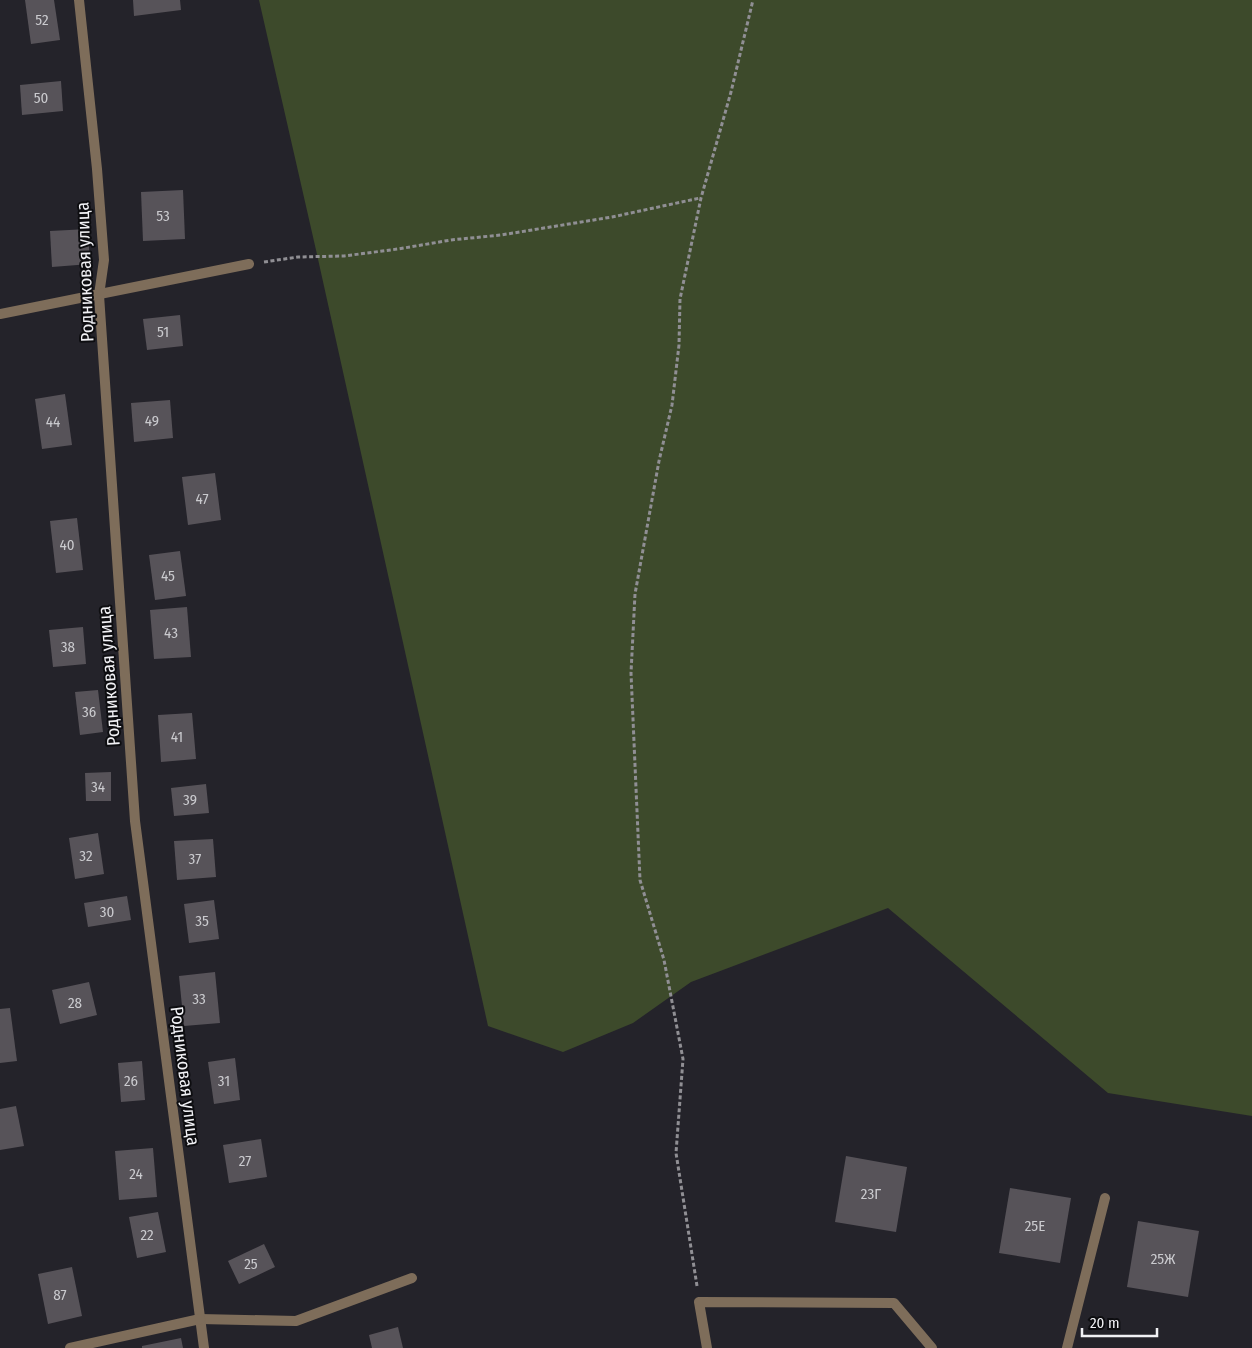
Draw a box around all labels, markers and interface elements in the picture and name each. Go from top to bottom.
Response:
house number: 52 [35,11,49,29]
house number: 50 [34,89,48,107]
street label: Родниковая улица [72,201,98,342]
house number: 53 [156,207,170,225]
house number: 51 [157,323,169,341]
house number: 49 [145,412,159,430]
house number: 44 [46,413,60,431]
house number: 47 [195,490,209,508]
house number: 40 [59,536,75,554]
house number: 45 [161,567,175,585]
street label: Родниковая улица [93,605,125,747]
house number: 43 [164,624,178,642]
house number: 38 [61,638,75,656]
house number: 36 [82,703,96,721]
house number: 41 [171,728,183,746]
house number: 34 [91,778,105,796]
house number: 39 [183,791,197,809]
house number: 32 [79,847,93,865]
house number: 37 [189,850,201,868]
house number: 30 [100,903,114,921]
house number: 35 [195,912,209,930]
house number: 33 [192,990,206,1008]
house number: 28 [68,994,82,1012]
street label: Родниковая улица [166,1005,204,1147]
house number: 26 [124,1072,138,1090]
house number: 31 [218,1072,230,1090]
house number: 27 [239,1152,251,1170]
house number: 24 [129,1165,143,1183]
house number: 23Г [861,1185,881,1203]
house number: 25Е [1025,1217,1045,1235]
house number: 22 [140,1226,154,1244]
house number: 25Ж [1151,1250,1176,1268]
house number: 25 [244,1255,258,1273]
house number: 87 [53,1286,67,1304]
scale bar [1082,1306,1157,1338]
text: 20 m [1090,1314,1120,1332]

